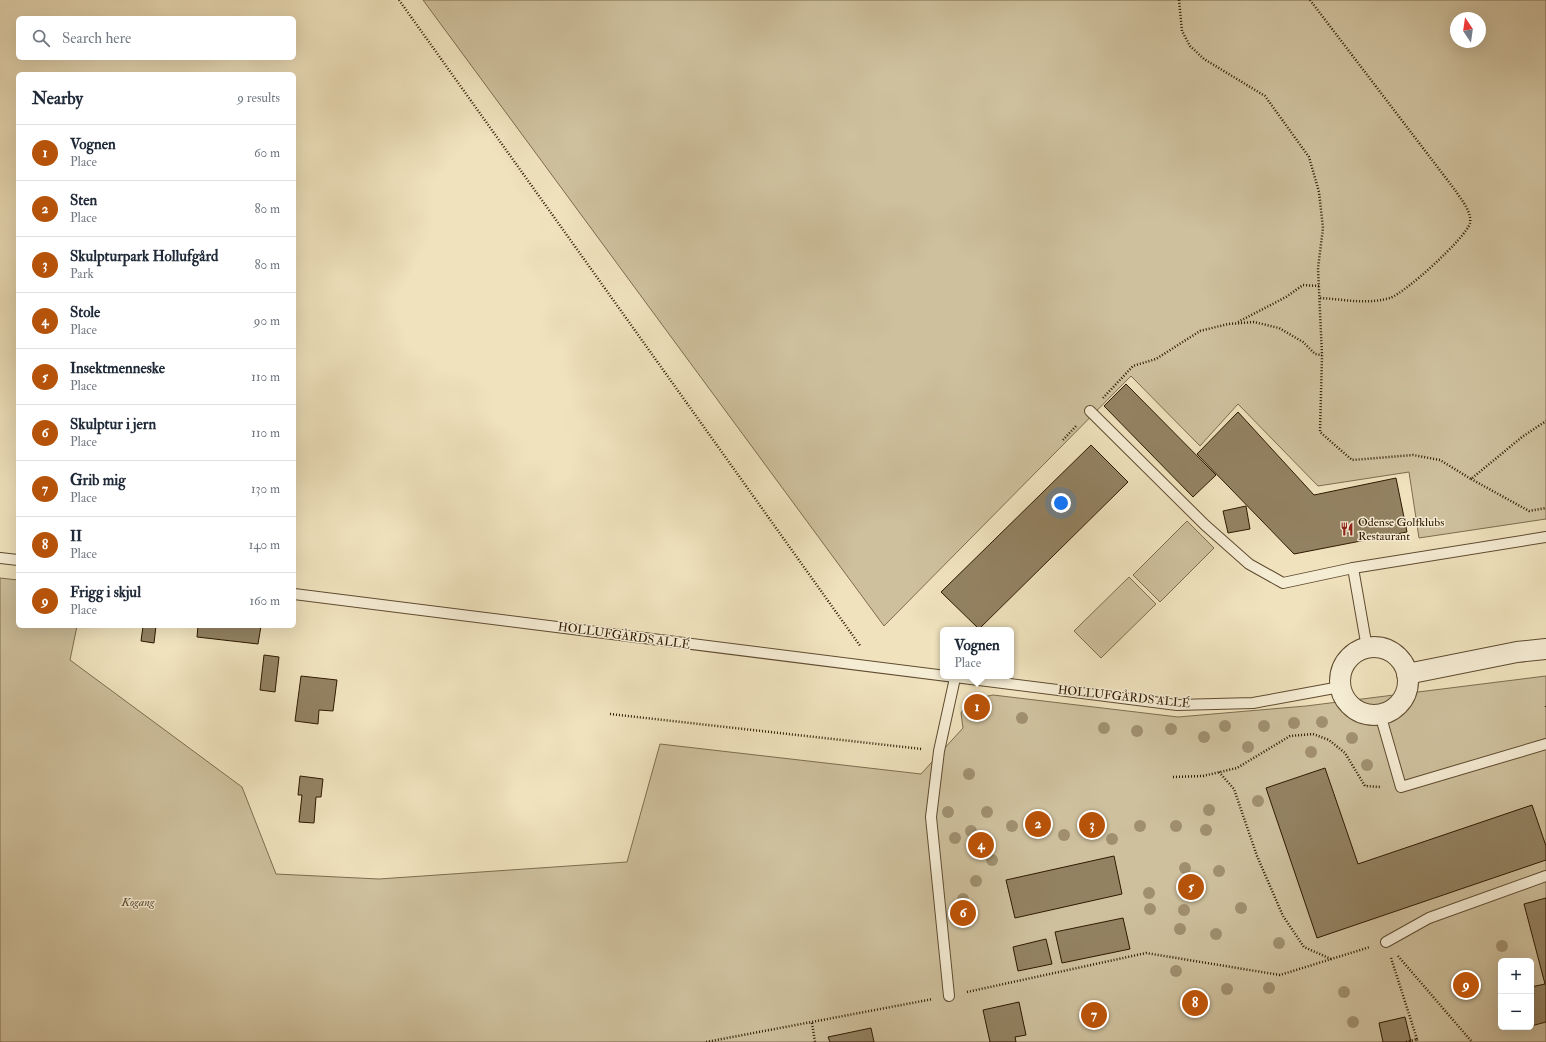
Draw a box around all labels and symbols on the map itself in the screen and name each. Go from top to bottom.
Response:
north arrow [1450,12,1486,48]
your location [1051,493,1071,513]
place label: Odense Golfklubs Restaurant [1358,515,1444,544]
restaurant icon: Odense Golfklubs Restaurant [1339,521,1355,537]
street label: HOLLUFGÅRDS ALLÉ [557,619,691,653]
street label: HOLLUFGÅRDS ALLÉ [1057,683,1191,711]
pin: 1 [964,692,990,722]
pin: 2 [1025,809,1051,839]
pin: 3 [1079,810,1105,840]
pin: 4 [968,830,994,860]
pin: 5 [1178,872,1204,902]
park label: Kogang [121,895,155,910]
pin: 6 [950,898,976,928]
pin: 9 [1453,970,1479,1000]
pin: 8 [1182,988,1208,1018]
pin: 7 [1081,1000,1107,1030]

